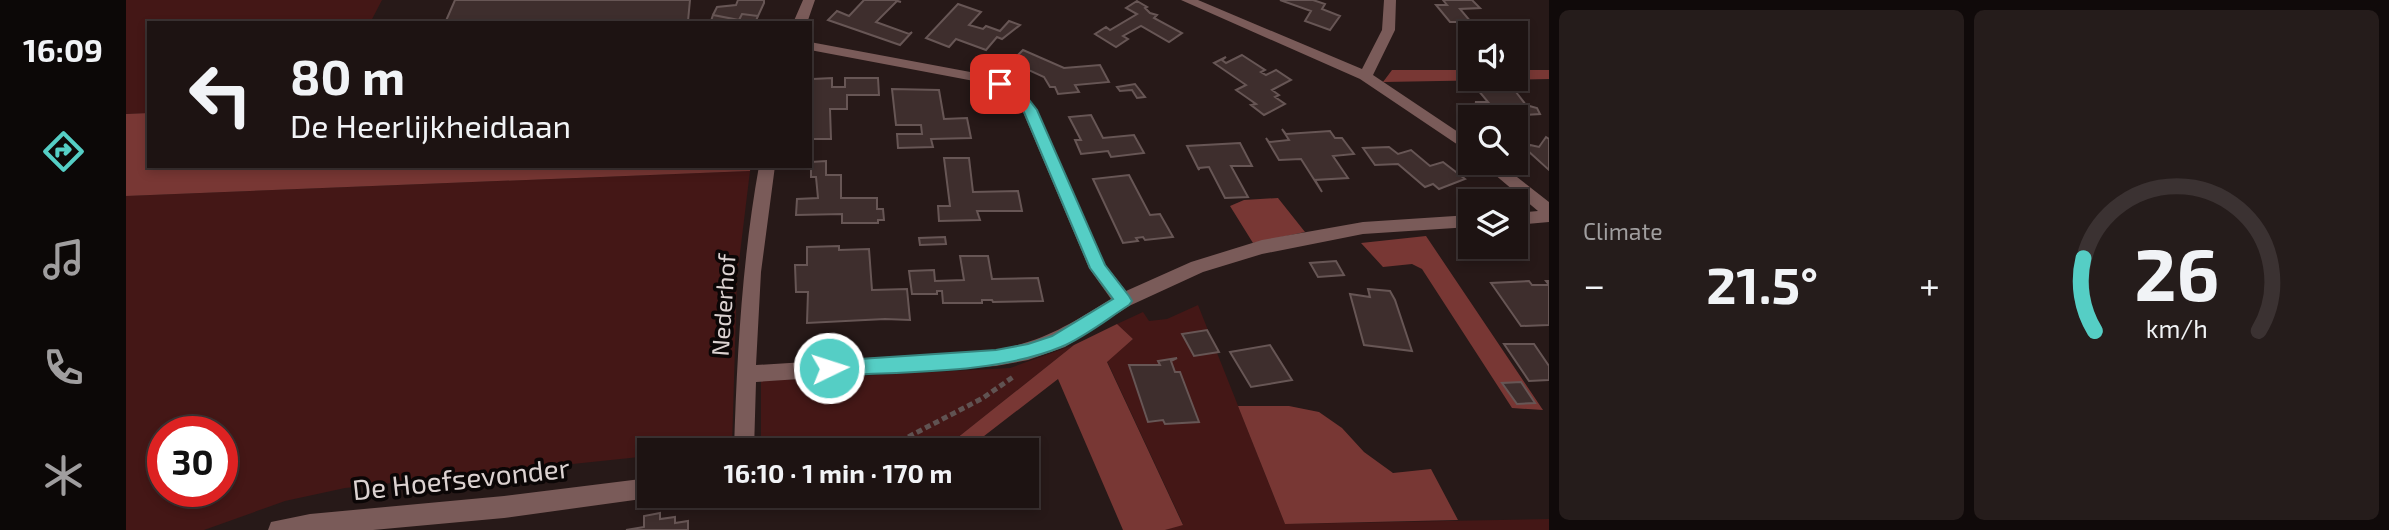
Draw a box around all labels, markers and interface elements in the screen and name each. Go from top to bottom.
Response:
map controls [1458,21,1528,259]
button: sound [1458,21,1528,91]
text: 16:09 [23,30,103,68]
text: 80 m [290,46,405,105]
icon: left [175,49,266,140]
pin [970,54,1030,114]
icon: arrive [981,65,1019,103]
button: search [1458,105,1528,175]
text: De Heerlijkheidlaan [290,106,571,144]
icon: directions [39,127,88,176]
button: layers [1458,189,1528,259]
text: Climate [1583,217,1663,245]
text: 26 [2134,228,2219,316]
icon: music [39,235,88,284]
street label: Nederhof [704,252,741,357]
text: 21.5° [1706,252,1818,314]
text: − [1583,261,1605,307]
text: + [1919,261,1940,307]
text: km/h [2145,313,2208,343]
position arrow [792,331,866,405]
icon: phone [39,343,88,392]
speed limit sign: 30 [147,416,238,507]
street label: De Hoefsevonder [350,450,571,506]
icon: climate [39,451,88,500]
text: 16:10 · 1 min · 170 m [724,457,952,488]

